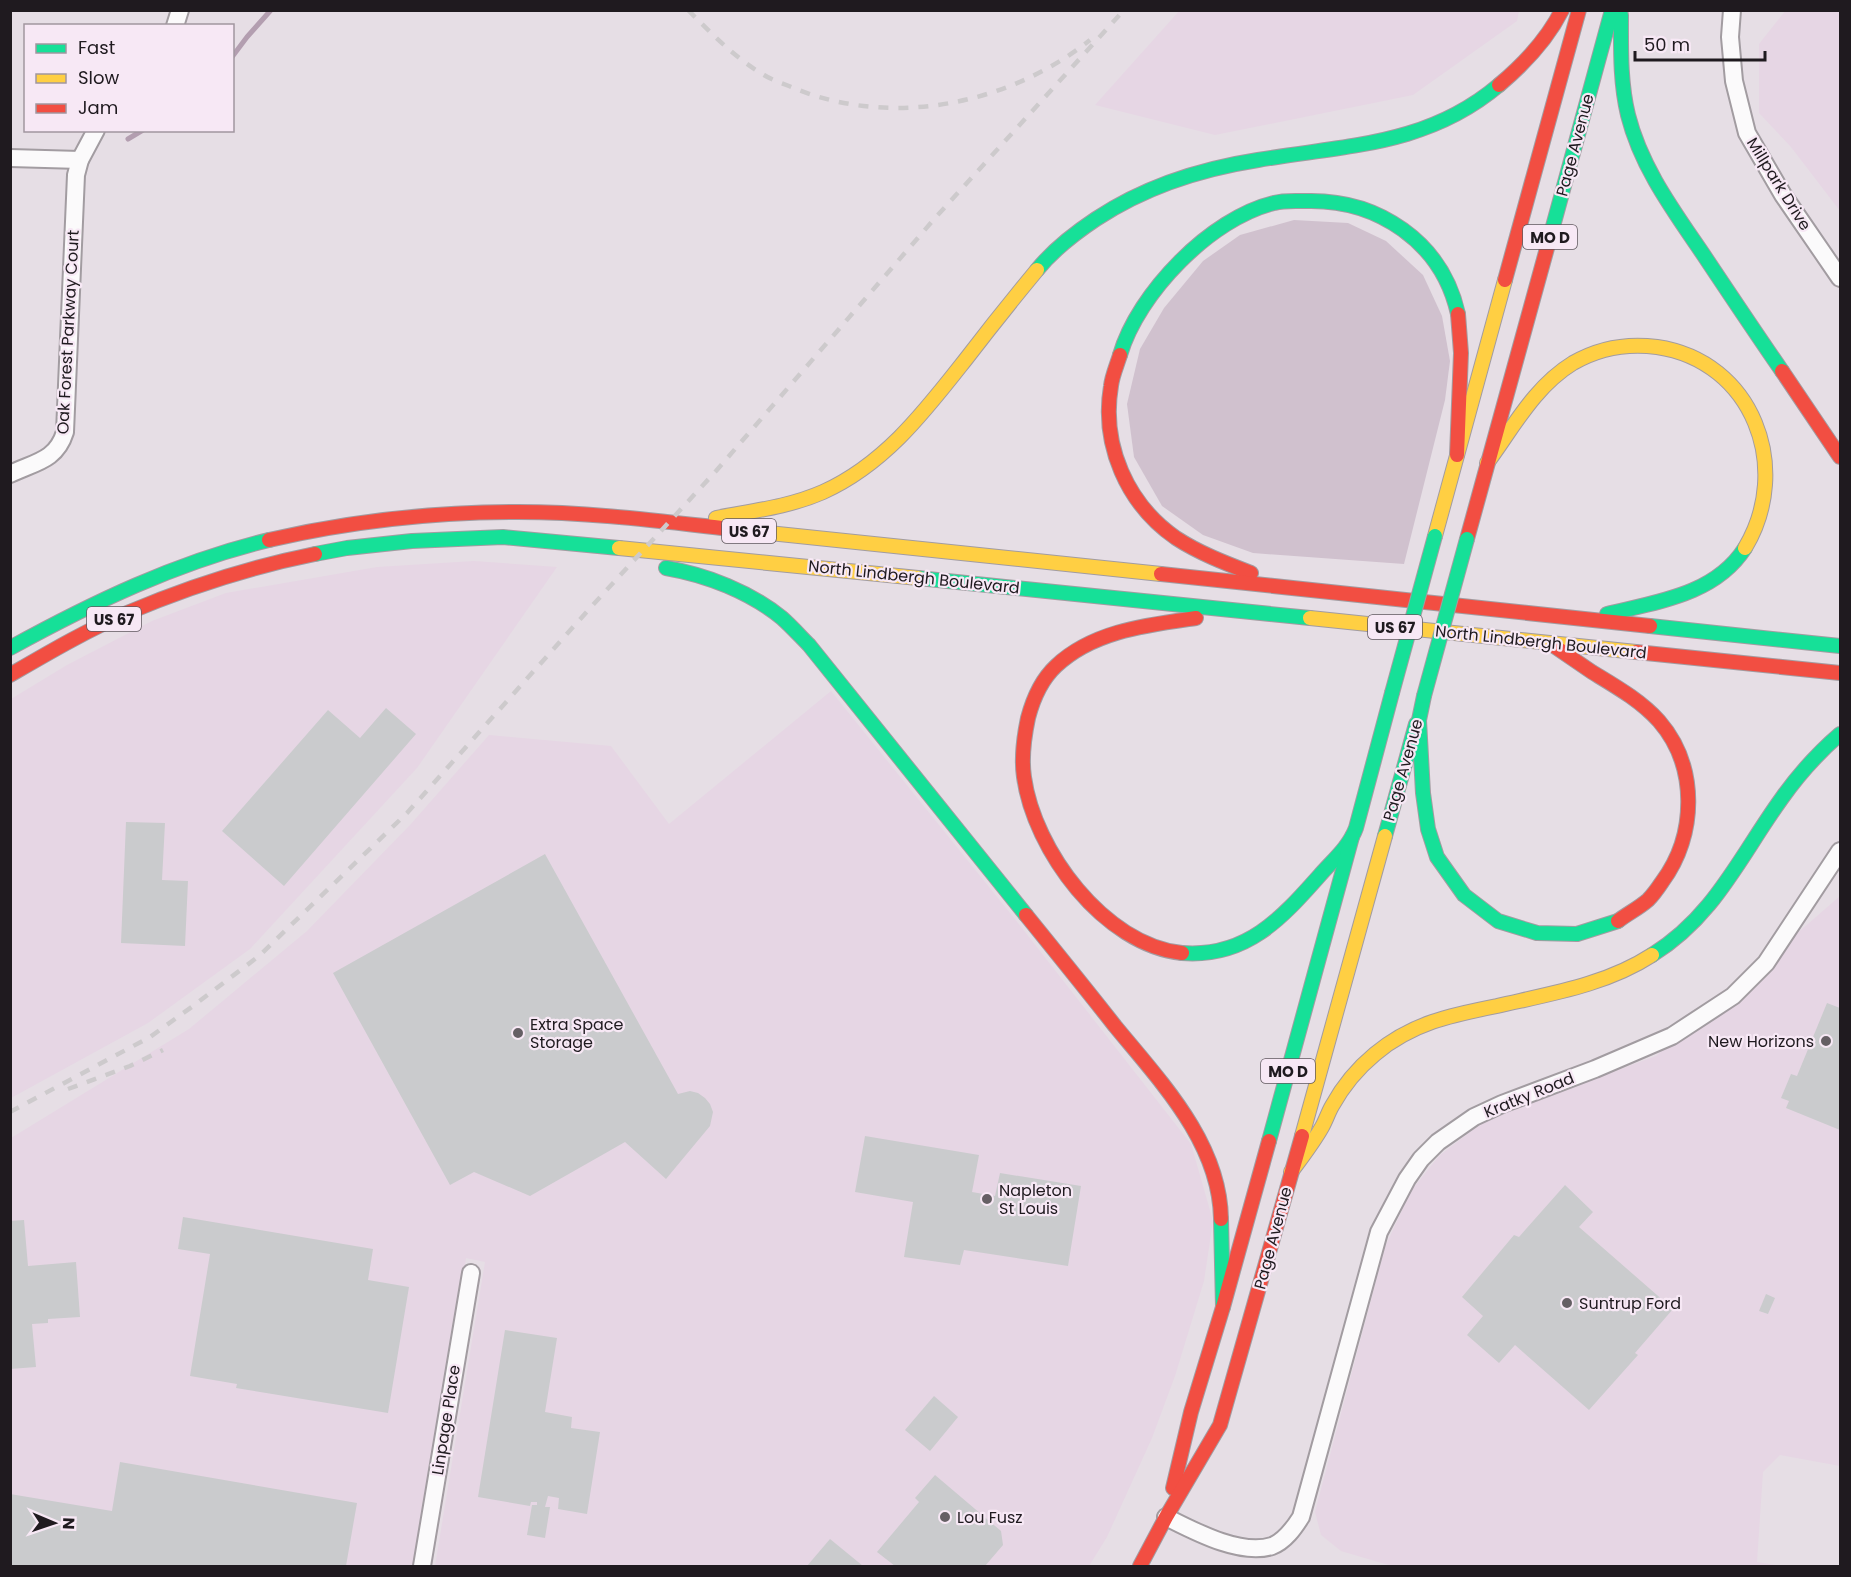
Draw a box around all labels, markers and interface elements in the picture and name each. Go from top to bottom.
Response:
legend [24,24,234,132]
scale bar [1635,24,1766,62]
text: 50 m [1644,32,1690,57]
text: Fast [78,35,115,60]
text: Slow [78,65,120,90]
street label: Page Avenue [1550,91,1600,199]
text: Jam [78,95,118,120]
street label: Millpark Drive [1741,133,1817,235]
road number: MO D [1523,225,1577,249]
street label: Oak Forest Parkway Court [51,229,85,435]
road number: US 67 [722,519,776,543]
street label: North Lindbergh Boulevard [807,554,1021,600]
road number: US 67 [87,607,141,631]
road number: US 67 [1368,615,1422,639]
street label: North Lindbergh Boulevard [1434,619,1648,665]
street label: Page Avenue [1377,716,1429,824]
place label: Extra Space Storage [530,1013,623,1054]
marker: Extra Space Storage [511,1026,525,1040]
place label: New Horizons [1708,1030,1814,1053]
marker: New Horizons [1819,1034,1833,1048]
road number: MO D [1261,1059,1315,1083]
street label: Kratky Road [1481,1066,1577,1124]
place label: Napleton St Louis [999,1179,1072,1220]
street label: Page Avenue [1248,1184,1298,1292]
marker: Napleton St Louis [980,1192,994,1206]
place label: Suntrup Ford [1579,1292,1681,1315]
marker: Suntrup Ford [1560,1296,1574,1310]
street label: Linpage Place [426,1363,466,1477]
north arrow [24,1493,84,1553]
place label: Lou Fusz [957,1506,1023,1529]
marker: Lou Fusz [938,1510,952,1524]
text: N [57,1517,80,1530]

